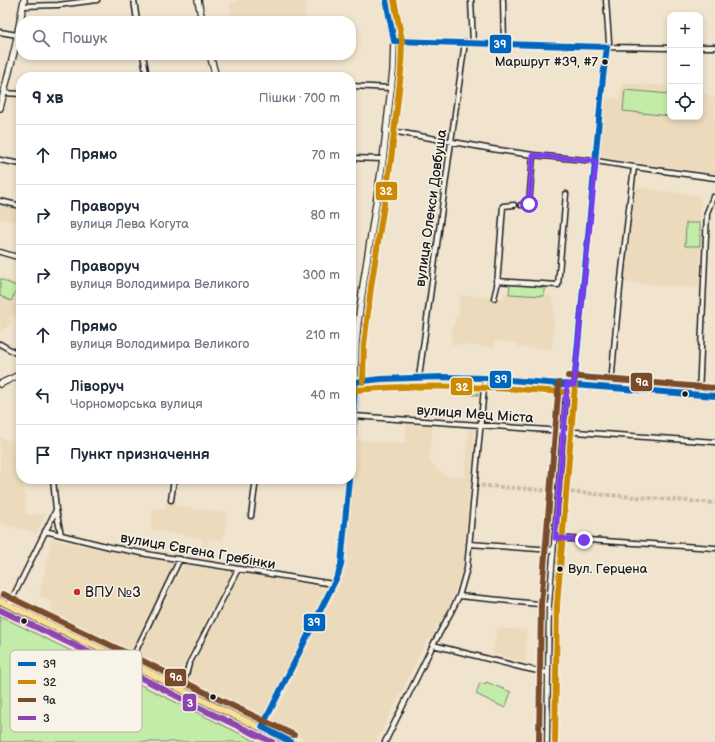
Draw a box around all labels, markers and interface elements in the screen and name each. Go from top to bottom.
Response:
map controls [667,12,703,120]
button: + [667,12,703,48]
search box [16,16,356,60]
icon: search [30,27,52,49]
text: Пошук [62,29,108,48]
line badge: 39 [489,34,512,54]
text: 39 [494,38,506,51]
button: − [667,48,703,84]
place label: Маршрут #39, #7 [495,54,599,70]
marker: Маршрут #39, #7 [600,57,610,67]
button: locate [667,84,703,120]
text: 9 хв [32,88,64,108]
text: Пішки · 700 m [259,90,340,106]
street label: вулиця Олекси Довбуша [412,128,451,288]
icon: ahead [32,144,54,166]
text: Прямо [70,145,117,164]
text: 70 m [312,147,340,163]
line badge: 32 [375,181,398,201]
text: 32 [379,185,393,198]
route start [520,195,538,213]
text: Праворуч [70,197,140,216]
icon: right [32,204,54,226]
text: 80 m [311,207,340,223]
text: вулиця Лева Когута [70,216,189,232]
text: Праворуч [70,257,140,276]
icon: right [32,264,54,286]
text: 300 m [302,267,340,283]
text: вулиця Володимира Великого [70,276,249,292]
text: Прямо [70,317,117,336]
icon: ahead [32,324,54,346]
text: 210 m [306,327,340,343]
text: вулиця Володимира Великого [70,336,249,352]
line badge: 39 [489,370,512,389]
line badge: 9а [630,372,653,392]
text: 39 [495,373,507,386]
text: 9а [636,376,649,389]
text: Ліворуч [70,377,124,396]
line badge: 32 [450,377,473,396]
text: 32 [455,381,469,394]
icon: left [32,384,54,406]
text: 40 m [310,387,340,403]
unlabelled marker [680,389,690,399]
text: Чорноморська вулиця [70,396,203,412]
street label: вулиця Мец Міста [416,401,535,427]
icon: arrive [32,444,54,466]
text: Пункт призначення [70,445,210,464]
street label: вулиця Євгена Гребінки [119,529,277,573]
route end [575,531,593,549]
place label: Вул. Герцена [568,561,648,577]
marker: Вул. Герцена [555,564,565,574]
place label: ВПУ №3 [85,584,141,601]
marker: ВПУ №3 [72,587,82,597]
line badge: 39 [303,613,326,632]
unlabelled marker [19,616,29,626]
text: 39 [308,616,320,629]
legend [10,650,142,732]
text: 39 [43,658,56,671]
line badge: 9а [164,668,187,687]
text: 9а [170,671,183,684]
text: 32 [43,676,57,689]
unlabelled marker [208,692,218,702]
line badge: 3 [182,693,197,712]
text: 9а [43,694,56,707]
text: 3 [187,697,194,710]
text: 3 [43,712,50,725]

